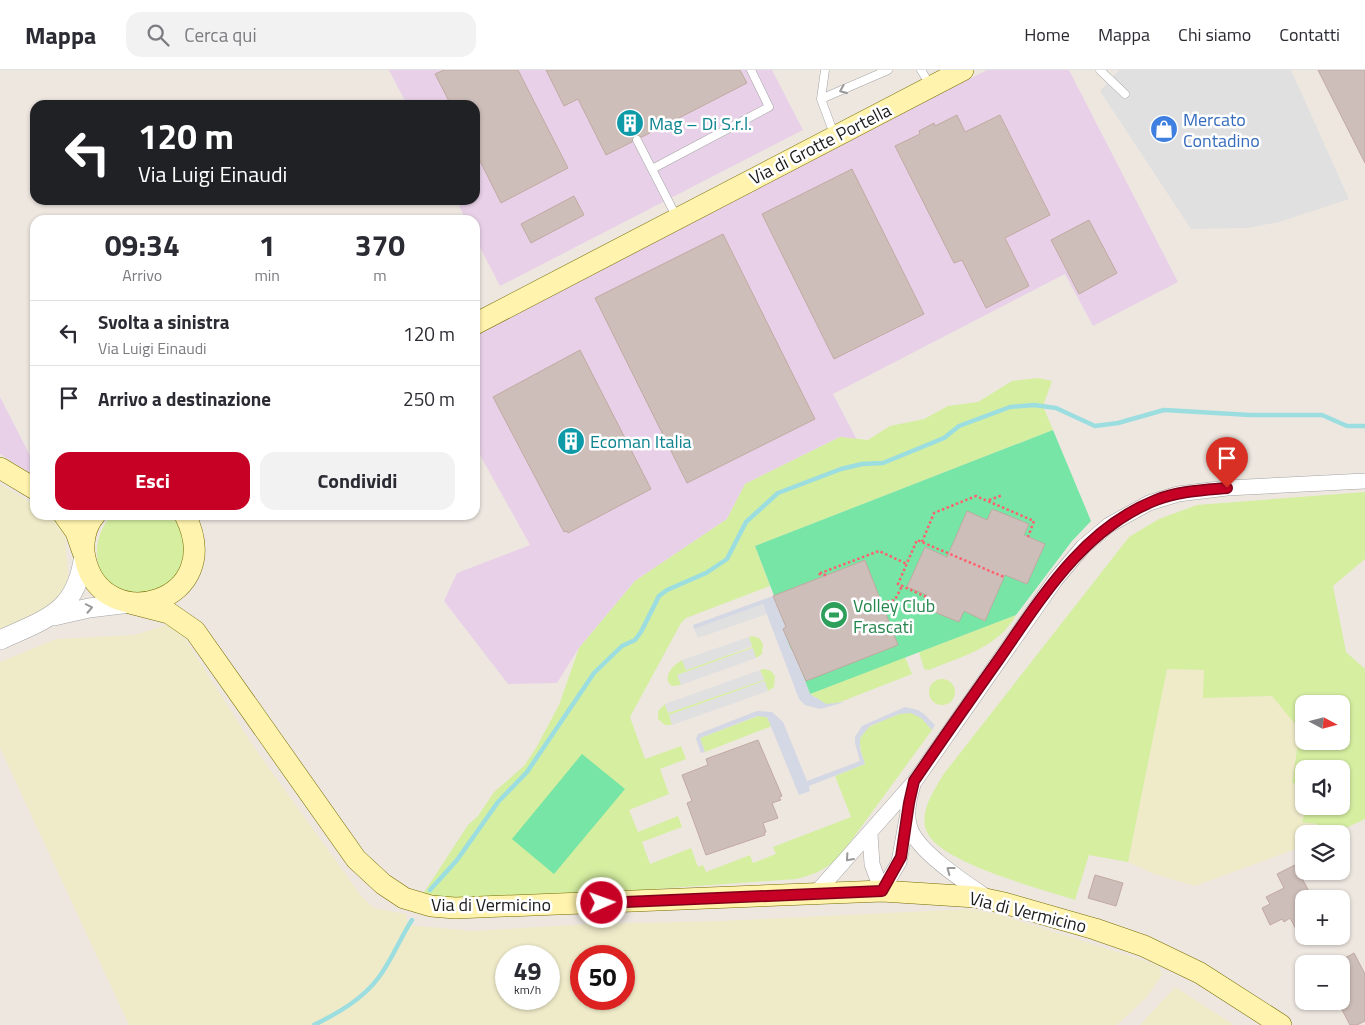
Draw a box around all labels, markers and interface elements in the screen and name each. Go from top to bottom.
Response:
search box [126,12,476,57]
text: Mappa [25,17,96,53]
text: Cerca qui [184,20,257,49]
icon: search [144,21,172,49]
text: Home [1024,21,1070,48]
text: Mappa [1098,21,1150,48]
text: Chi siamo [1178,21,1251,48]
text: Contatti [1279,21,1340,48]
one-way arrow [839,83,848,94]
street label: Via di Grotte Portella [744,97,896,191]
place label: Mercato Contadino [1183,106,1260,154]
building icon: Mag – Di S.r.l. [615,108,645,138]
text: 120 m [138,109,234,163]
place label: Mag – Di S.r.l. [649,110,752,137]
shop icon: Mercato Contadino [1149,114,1179,144]
icon: left [55,120,120,185]
text: Via Luigi Einaudi [138,157,287,191]
text: 09:34 [105,222,180,268]
text: 1 [259,222,276,268]
text: 370 [355,222,405,268]
text: Arrivo [122,263,162,287]
text: min [254,263,280,287]
text: m [373,263,387,287]
text: Svolta a sinistra [98,307,229,336]
icon: left [55,319,83,347]
text: 120 m [403,319,455,348]
text: Via Luigi Einaudi [98,336,207,360]
icon: arrive [55,384,83,412]
text: Arrivo a destinazione [98,384,271,413]
text: 250 m [403,384,455,413]
building icon: Ecoman Italia [556,426,586,456]
place label: Ecoman Italia [590,428,692,455]
pin [1206,437,1248,488]
icon: arrive [1213,444,1241,472]
button: Esci [55,452,250,510]
button: Condividi [260,452,455,510]
place label: Volley Club Frascati [853,592,935,640]
sports icon: Volley Club Frascati [819,600,849,630]
one-way arrow [84,604,93,614]
north arrow [1295,695,1350,750]
map controls [1295,695,1350,1010]
button: sound [1295,760,1350,815]
button: layers [1295,825,1350,880]
one-way arrow [846,853,855,862]
one-way arrow [947,868,956,876]
position arrow [575,876,627,928]
street label: Via di Vermicino [967,884,1089,940]
button: + [1295,890,1350,945]
street label: Via di Vermicino [431,891,551,918]
speed limit sign: 50 [570,945,635,1010]
text: 49 [513,952,542,990]
button: − [1295,955,1350,1010]
text: km/h [514,980,541,999]

